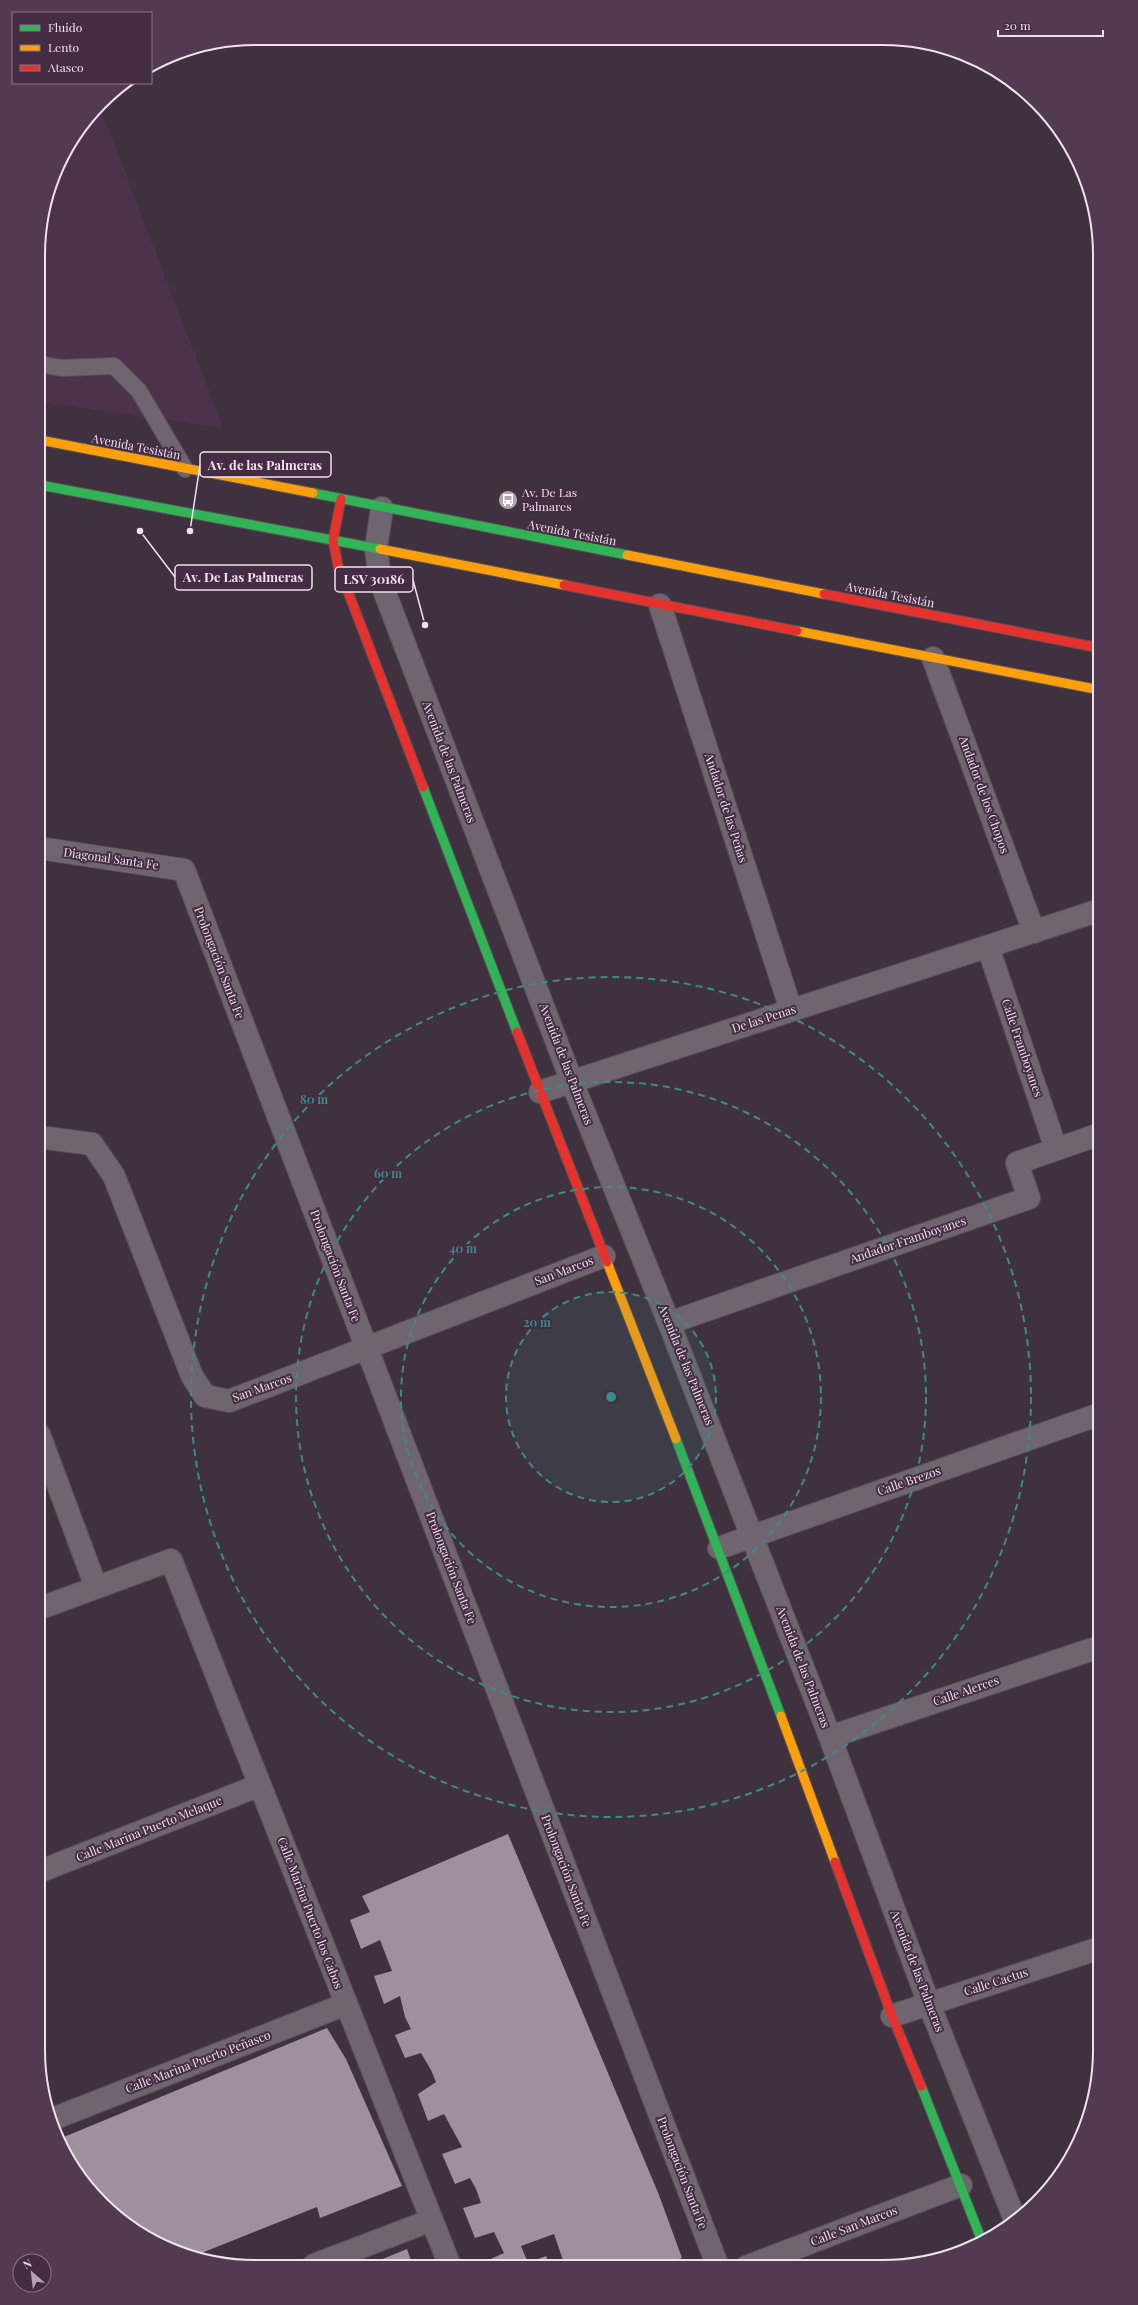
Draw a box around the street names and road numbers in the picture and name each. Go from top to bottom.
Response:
street label: Avenida Tesistán [89,429,182,462]
street label: Avenida Tesistán [525,515,618,548]
street label: Avenida Tesistán [843,577,936,610]
street label: Avenida de las Palmeras [419,698,481,825]
street label: Andador de los Chopos [956,733,1014,856]
street label: Andador de las Peñas [701,750,752,864]
street label: Diagonal Santa Fe [63,843,160,873]
street label: Prolongación Santa Fe [191,904,249,1021]
street label: Calle Framboyanes [999,997,1047,1099]
street label: Avenida de las Palmeras [536,1000,598,1127]
street label: De las Penas [730,1000,798,1036]
street label: Prolongación Santa Fe [307,1207,365,1324]
street label: Andador Framboyanes [847,1212,968,1267]
street label: San Marcos [532,1252,595,1289]
street label: Avenida de las Palmeras [655,1301,719,1427]
street label: San Marcos [230,1369,293,1405]
street label: Calle Brezos [875,1462,943,1498]
street label: Prolongación Santa Fe [423,1509,481,1626]
street label: Avenida de las Palmeras [773,1603,835,1730]
street label: Calle Alerces [930,1671,1001,1709]
street label: Calle Marina Puerto Melaque [73,1791,224,1865]
street label: Prolongación Santa Fe [538,1812,596,1929]
street label: Calle Marina Puerto los Cabos [275,1834,347,1991]
street label: Avenida de las Palmeras [887,1907,949,2034]
street label: Calle Cactus [962,1963,1030,1999]
street label: Calle Marina Puerto Peñasco [123,2026,273,2096]
street label: Prolongación Santa Fe [654,2114,712,2231]
street label: Calle San Marcos [808,2201,899,2249]

